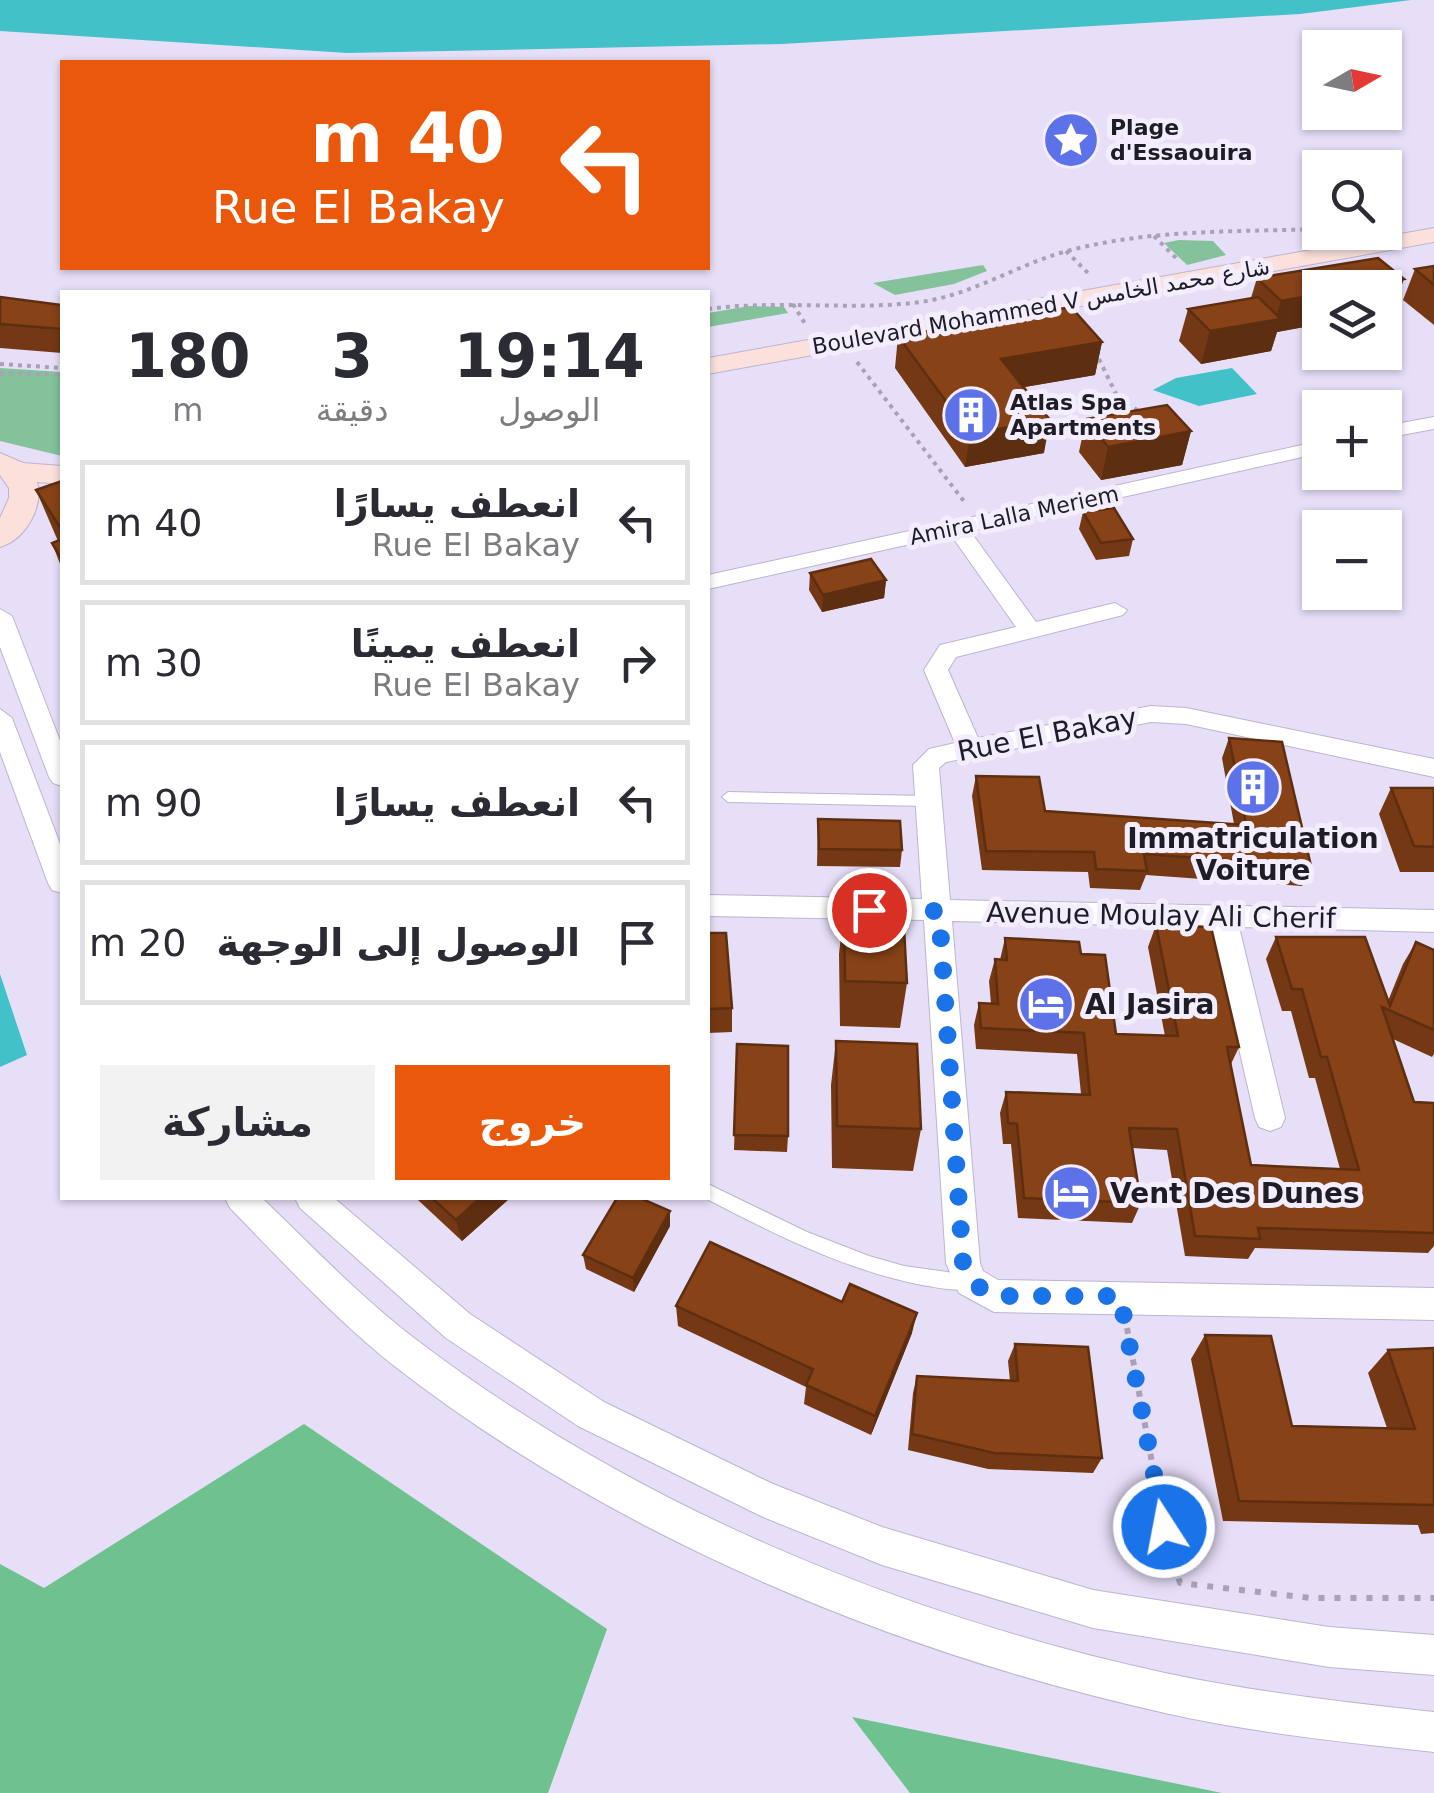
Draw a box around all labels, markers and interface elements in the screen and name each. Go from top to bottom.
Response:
north arrow [1302,30,1402,130]
map controls [1302,30,1402,610]
text: 40 m [310,97,505,179]
icon: left [540,100,670,230]
place icon: Plage d'Essaouira [1041,110,1101,170]
place label: Plage d'Essaouira [1110,115,1253,165]
button: search [1302,150,1402,250]
text: Rue El Bakay [212,181,505,234]
street label: Boulevard Mohammed V شارع محمد الخامس [810,254,1272,360]
button: layers [1302,270,1402,370]
text: 180 [125,321,251,391]
text: 3 [331,321,373,391]
text: 19:14 [454,321,645,391]
building icon: Atlas Spa Apartments [941,385,1001,445]
place label: Atlas Spa Apartments [1010,390,1156,440]
button: + [1302,390,1402,490]
text: m [172,391,204,429]
text: دقيقة [316,391,388,429]
text: الوصول [498,391,600,429]
street label: Amira Lalla Meriem [907,481,1121,550]
text: انعطف يسارًا [334,482,580,526]
icon: left [610,495,665,550]
text: 40 m [105,501,202,545]
button: − [1302,510,1402,610]
text: Rue El Bakay [372,526,580,564]
text: انعطف يمينًا [351,622,580,666]
icon: right [610,635,665,690]
text: 30 m [105,641,202,685]
text: Rue El Bakay [372,666,580,704]
street label: Rue El Bakay [954,701,1140,768]
building icon: Immatriculation Voiture [1223,757,1283,817]
icon: left [610,775,665,830]
text: 90 m [105,781,202,825]
text: انعطف يسارًا [334,781,580,825]
place label: Immatriculation Voiture [1127,822,1379,887]
pin [827,868,912,953]
icon: arrive [842,883,897,938]
street label: Avenue Moulay Ali Cherif [986,896,1337,935]
icon: arrive [610,915,665,970]
text: 20 m [89,921,187,965]
text: الوصول إلى الوجهة [217,921,580,965]
hotel icon: Al Jasira [1016,974,1076,1034]
place label: Al Jasira [1085,988,1214,1021]
button: مشاركة [100,1065,375,1180]
button: خروج [395,1065,670,1180]
hotel icon: Vent Des Dunes [1041,1163,1101,1223]
place label: Vent Des Dunes [1110,1177,1360,1210]
position arrow [1112,1475,1216,1579]

